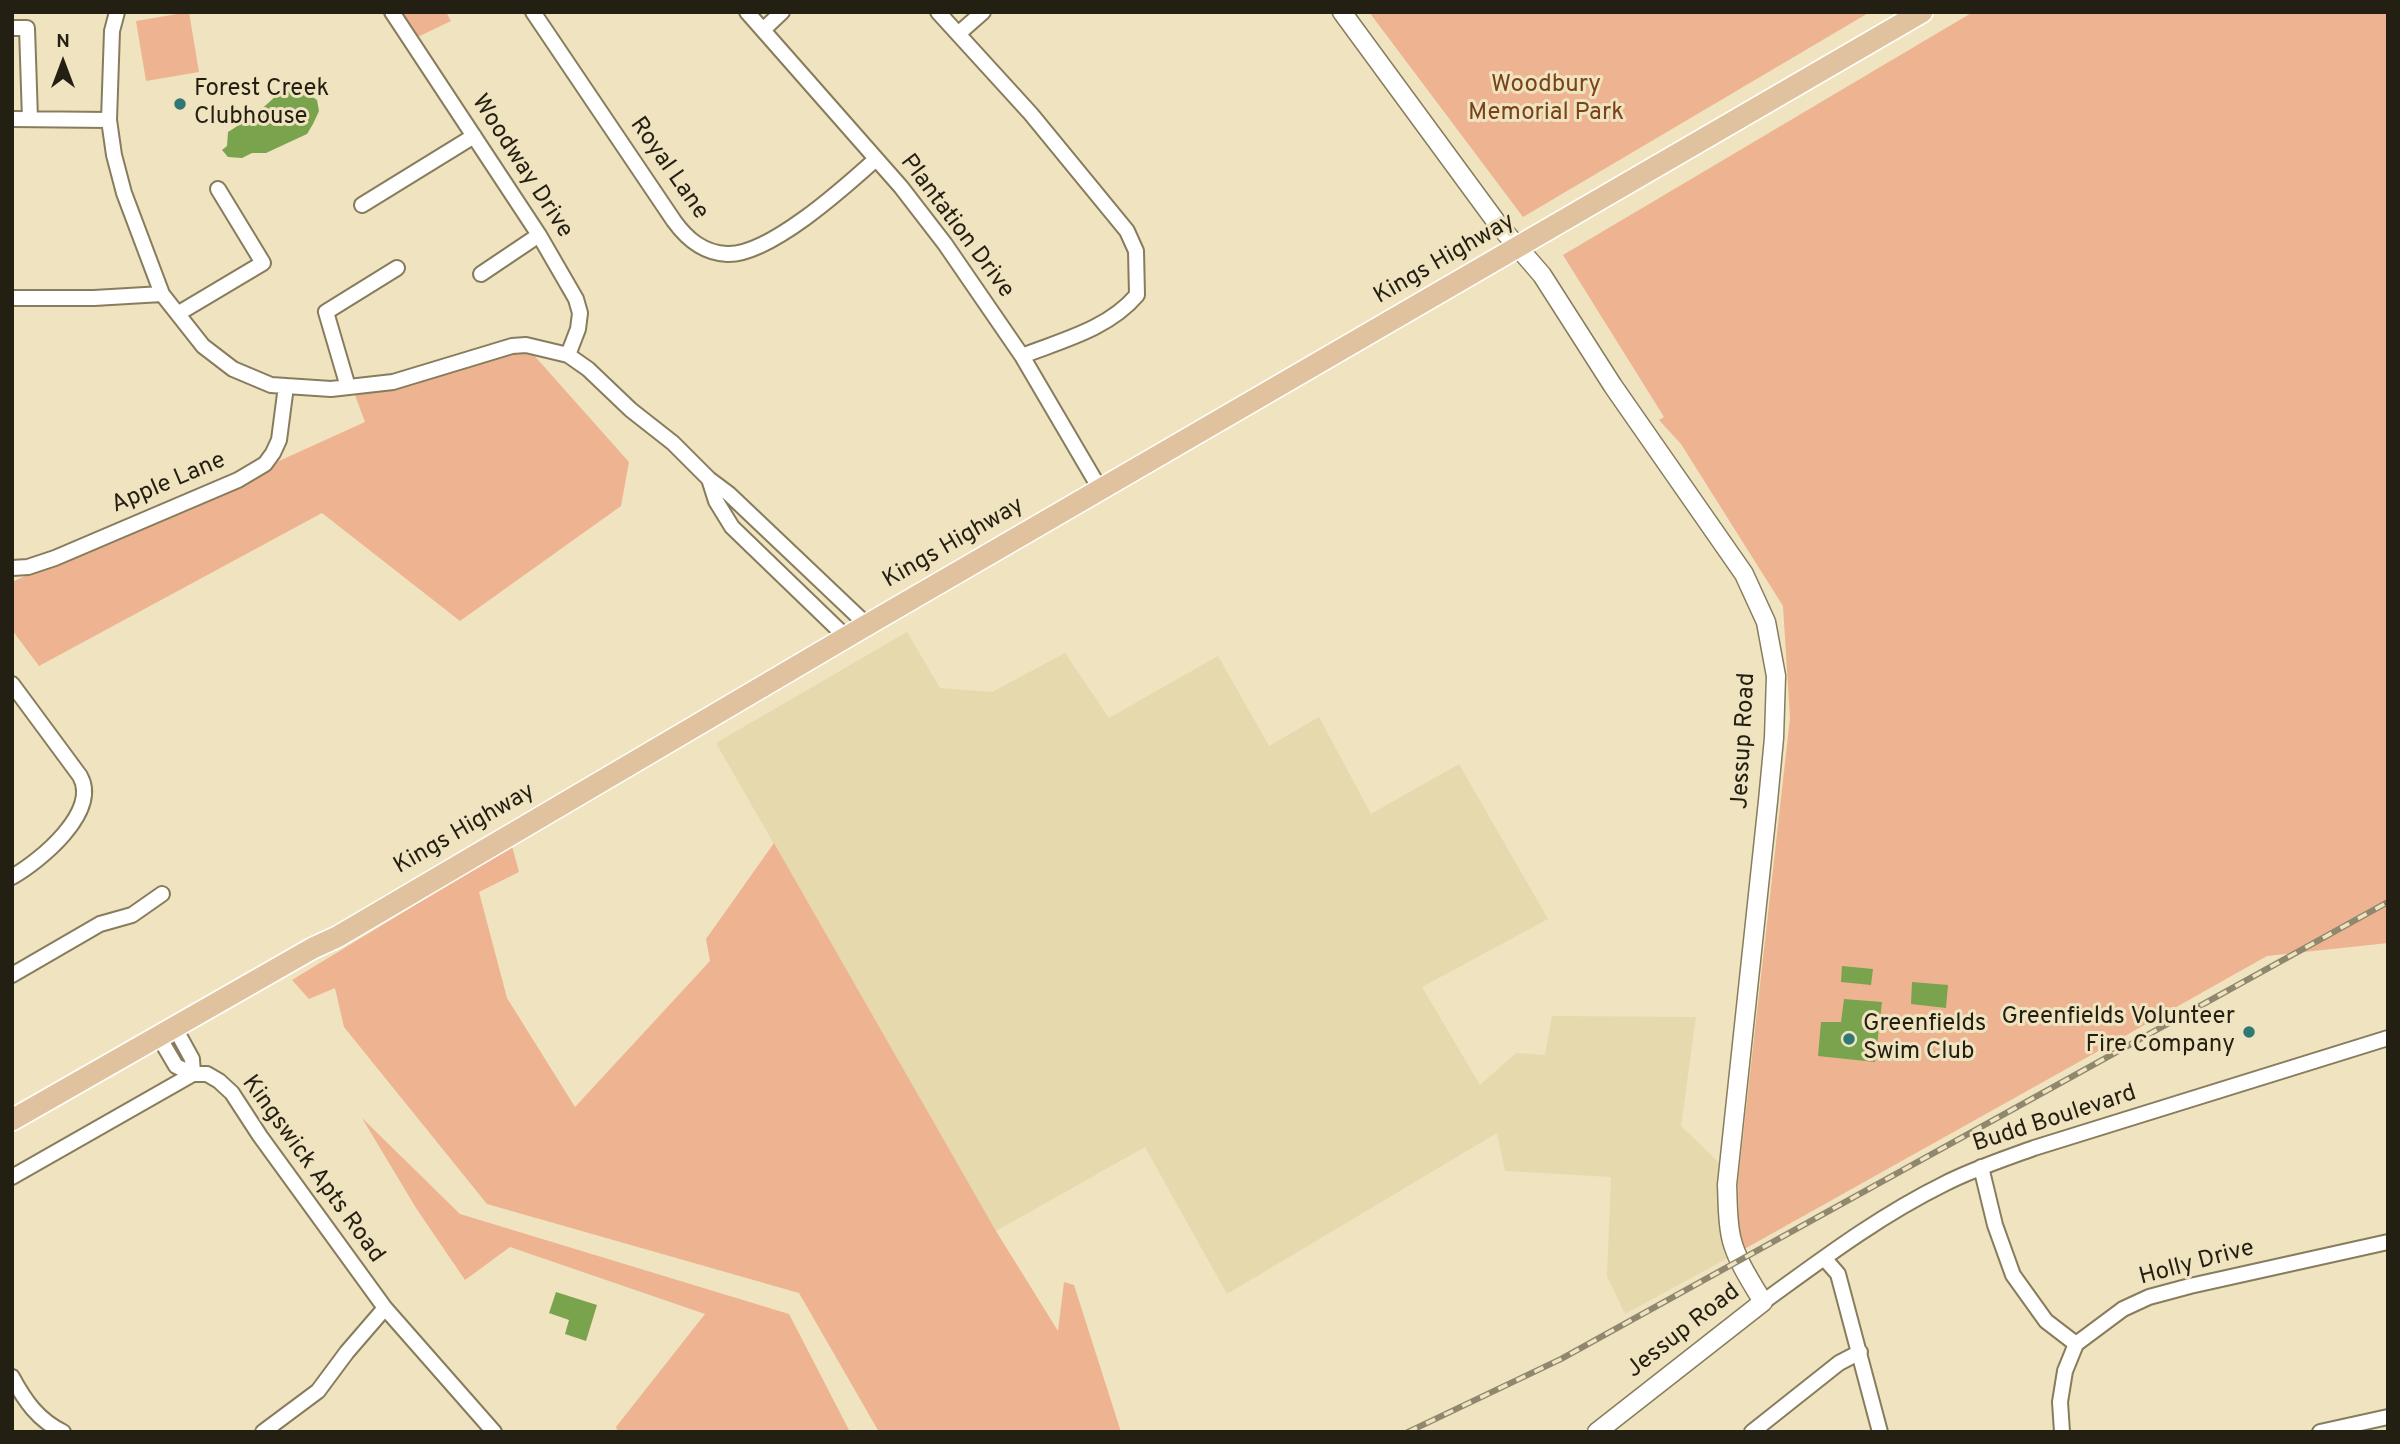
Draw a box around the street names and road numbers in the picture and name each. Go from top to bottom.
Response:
street label: Woodway Drive [464,90,578,244]
street label: Royal Lane [622,112,714,226]
street label: Plantation Drive [893,149,1019,305]
street label: Kings Highway [1369,208,1521,312]
street label: Apple Lane [108,447,230,521]
street label: Kings Highway [878,492,1030,596]
street label: Jessup Road [1727,672,1763,810]
street label: Kings Highway [389,778,541,882]
street label: Kingswick Apts Road [234,1071,390,1269]
street label: Budd Boulevard [1970,1080,2140,1160]
street label: Holly Drive [2136,1235,2258,1293]
street label: Jessup Road [1621,1279,1747,1385]

